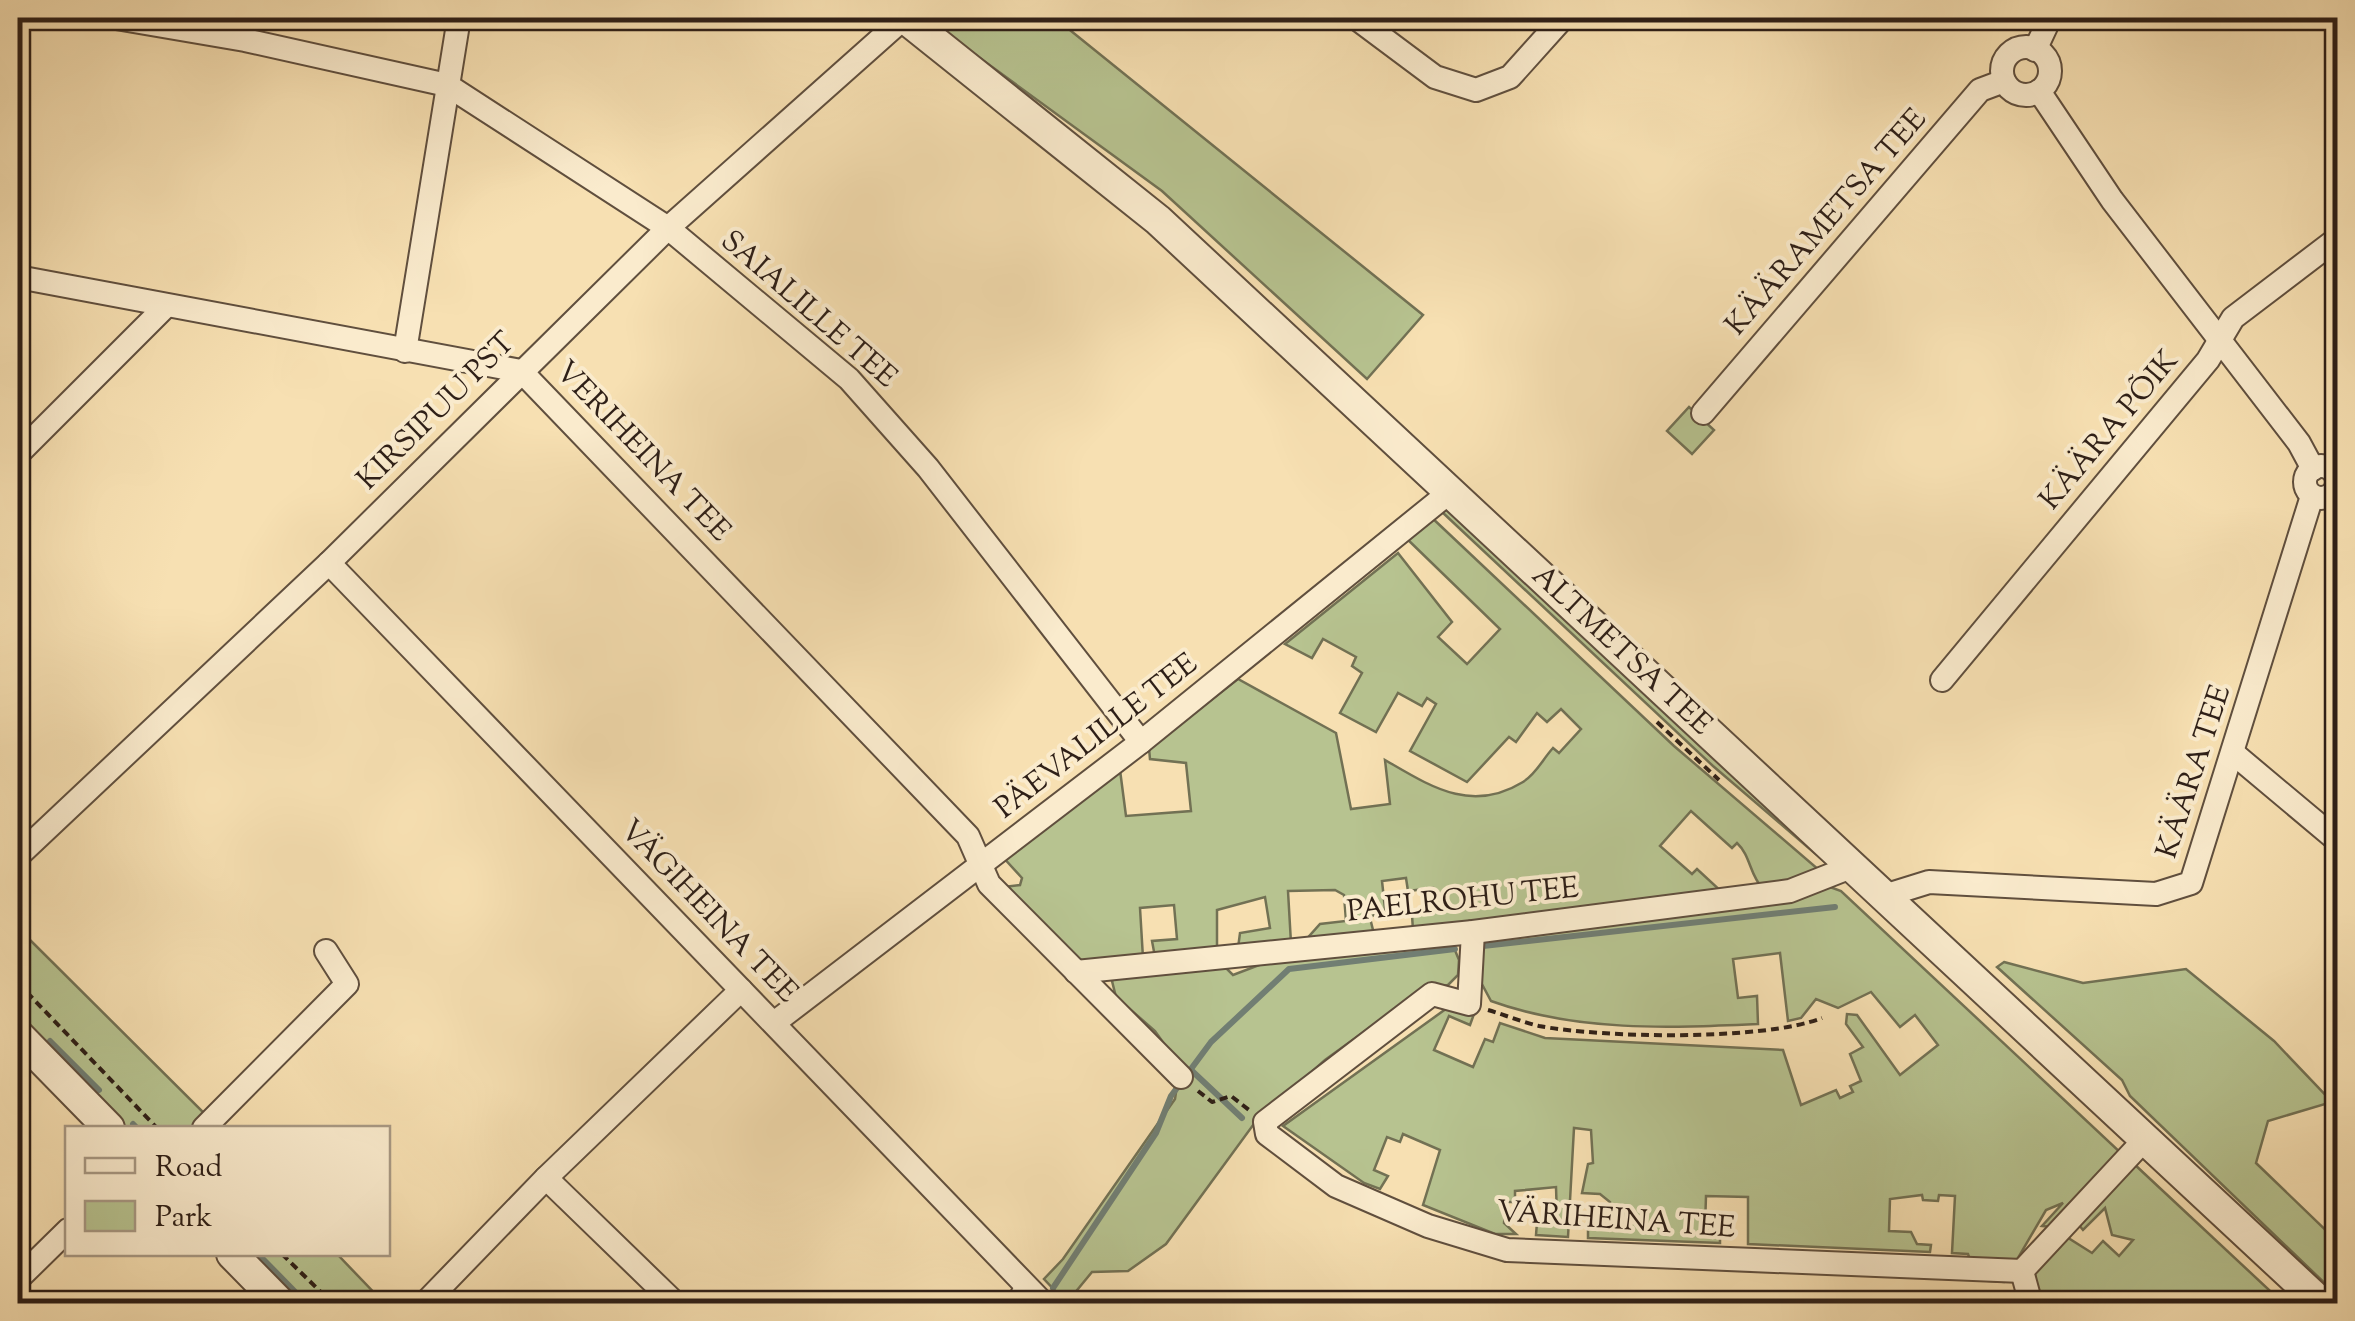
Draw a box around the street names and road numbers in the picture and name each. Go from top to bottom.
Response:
street label: KÄÄRAMETSA TEE [1716,100,1938,346]
street label: SAIALILLE TEE [710,221,906,399]
street label: KIRSIPUU PST [348,323,526,501]
street label: KÄÄRA PÕIK [2030,342,2190,520]
street label: VERIHEINA TEE [544,352,740,552]
street label: ALTMETSA TEE [1521,556,1721,746]
street label: PÄEVALILLE TEE [986,644,1208,830]
street label: KÄÄRA TEE [2147,680,2243,864]
street label: VÄGIHEINA TEE [609,811,807,1013]
street label: PAELROHU TEE [1345,867,1581,935]
street label: VÄRIHEINA TEE [1495,1191,1737,1251]

